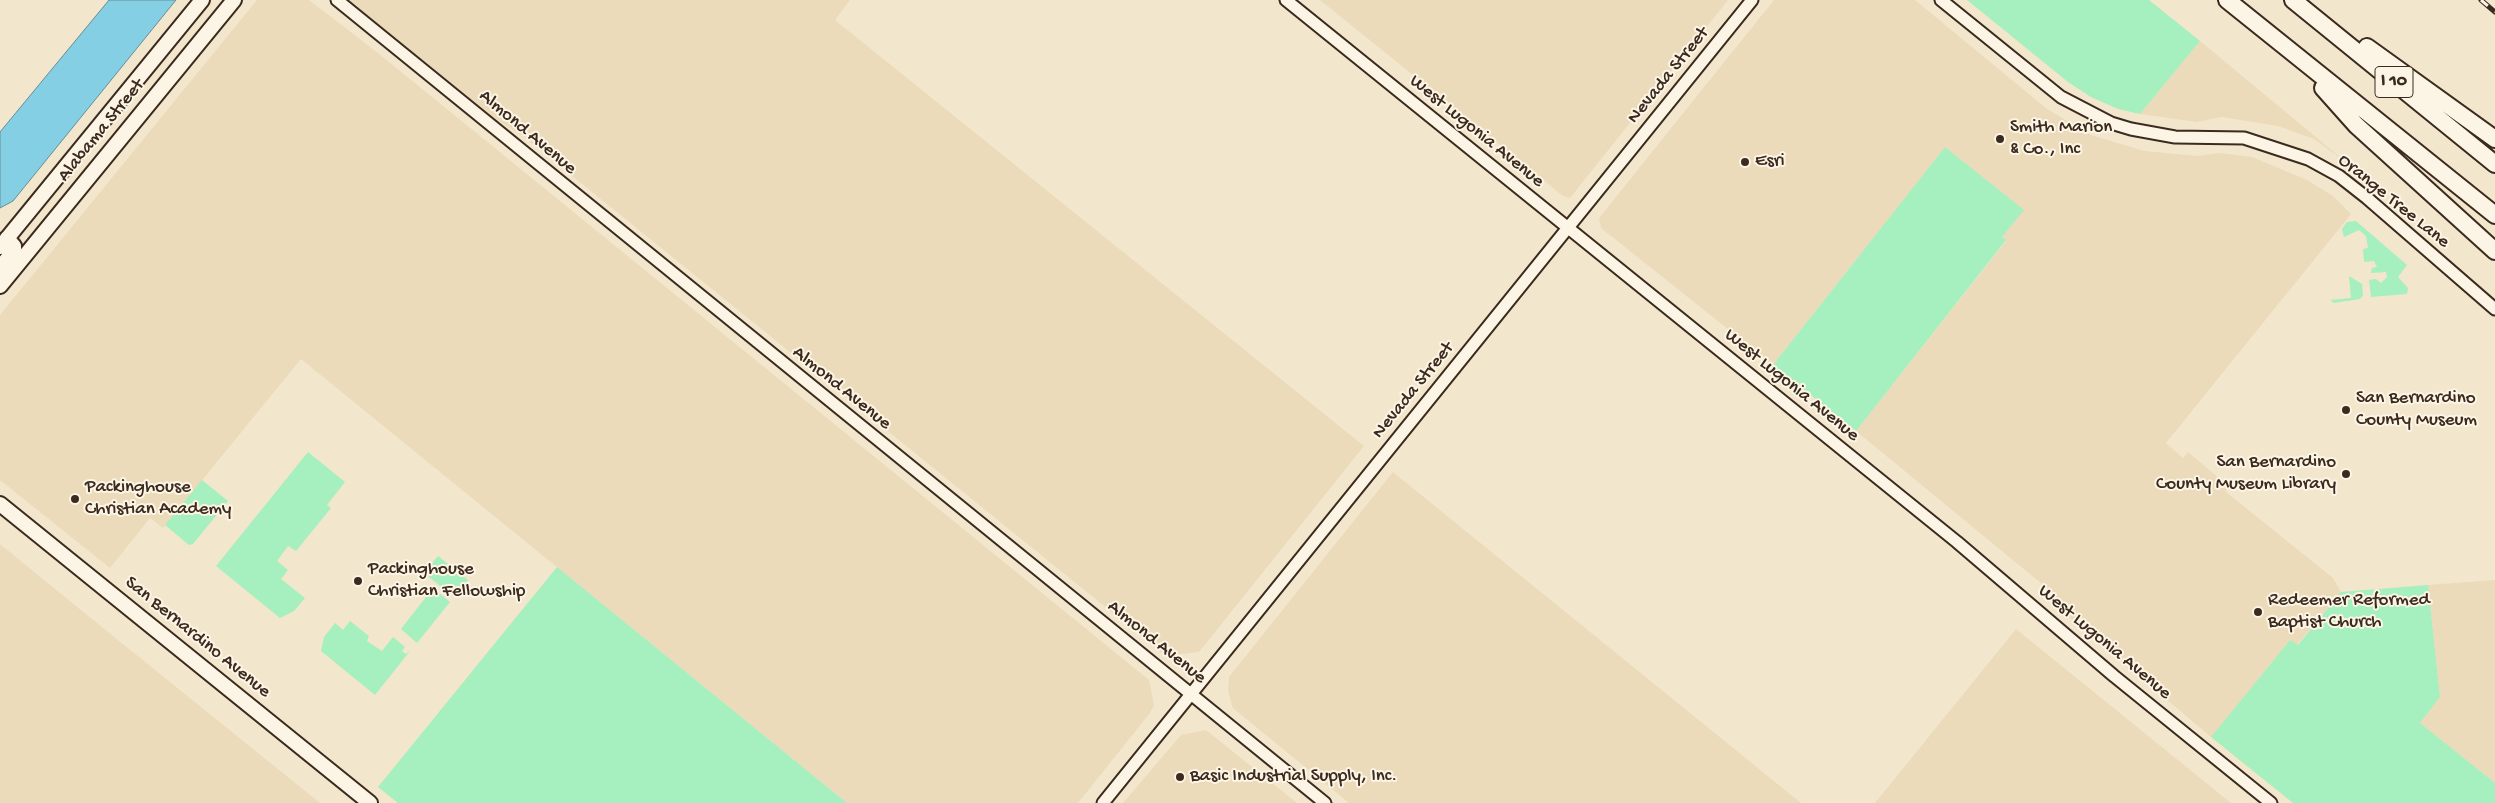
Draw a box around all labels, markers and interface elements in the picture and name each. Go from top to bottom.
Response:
street label: Nevada Street [1623,23,1715,129]
road number: I 10 [2375,66,2413,98]
street label: West Lugonia Avenue [1404,71,1548,193]
street label: Alabama Street [54,75,150,187]
street label: Almond Avenue [474,86,580,180]
place label: Smith Marion & Co., Inc [2010,117,2112,161]
marker: Smith Marion & Co., Inc [1994,133,2006,145]
street label: Orange Tree Lane [2332,150,2454,254]
place label: Esri [1755,151,1785,173]
marker: Esri [1739,156,1751,168]
street label: West Lugonia Avenue [1719,325,1863,447]
street label: Nevada Street [1368,338,1460,444]
street label: Almond Avenue [787,342,895,436]
place label: San Bernardino County Museum [2356,388,2477,432]
marker: San Bernardino County Museum [2340,404,2352,416]
place label: San Bernardino County Museum Library [2156,452,2336,496]
marker: San Bernardino County Museum Library [2340,468,2352,480]
place label: Packinghouse Christian Academy [85,477,231,521]
marker: Packinghouse Christian Academy [69,493,81,505]
place label: Packinghouse Christian Fellowship [368,559,525,603]
street label: San Bernardino Avenue [119,572,275,704]
marker: Packinghouse Christian Fellowship [352,575,364,587]
street label: West Lugonia Avenue [2033,581,2175,705]
place label: Redeemer Reformed Baptist Church [2268,590,2430,634]
street label: Almond Avenue [1102,596,1210,690]
marker: Redeemer Reformed Baptist Church [2252,606,2264,618]
place label: Basic Industrial Supply, Inc. [1190,766,1397,788]
marker: Basic Industrial Supply, Inc. [1174,771,1186,783]

